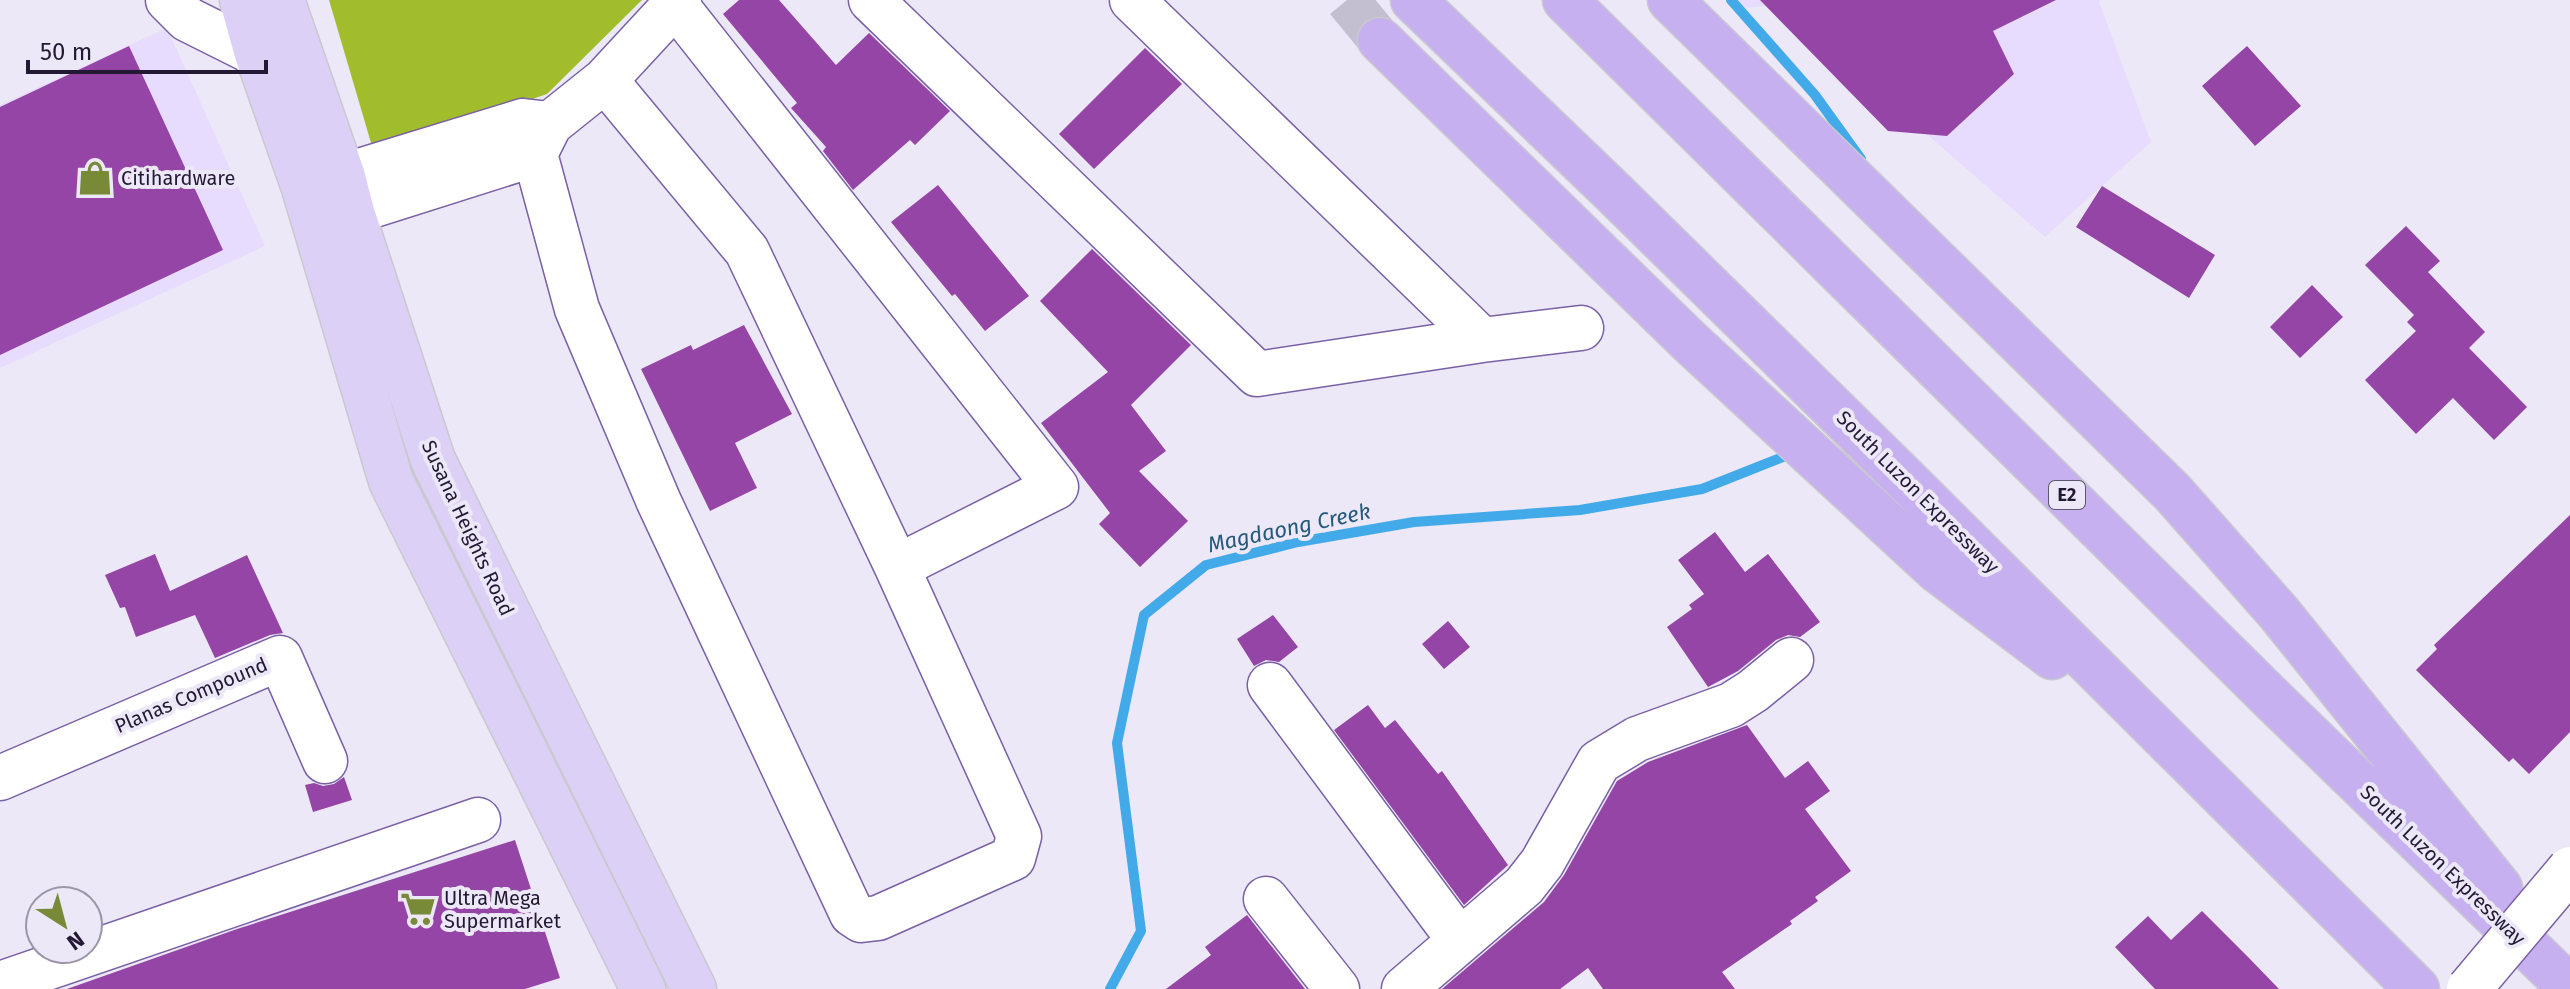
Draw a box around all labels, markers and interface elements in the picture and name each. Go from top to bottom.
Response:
scale bar [28,24,266,74]
text: 50 m [40,38,92,66]
shop icon: Citihardware [76,159,114,197]
place label: Citihardware [121,166,235,190]
street label: South Luzon Expressway [1832,406,2004,578]
street label: Susana Heights Road [417,437,519,619]
road number: E2 [2049,481,2085,509]
water label: Magdaong Creek [1205,498,1373,558]
street label: Planas Compound [111,652,271,738]
street label: South Luzon Expressway [2355,780,2531,950]
north arrow [24,885,104,965]
place label: Ultra Mega Supermarket [444,886,562,933]
supermarket icon: Ultra Mega Supermarket [399,890,437,928]
text: N [62,926,89,956]

